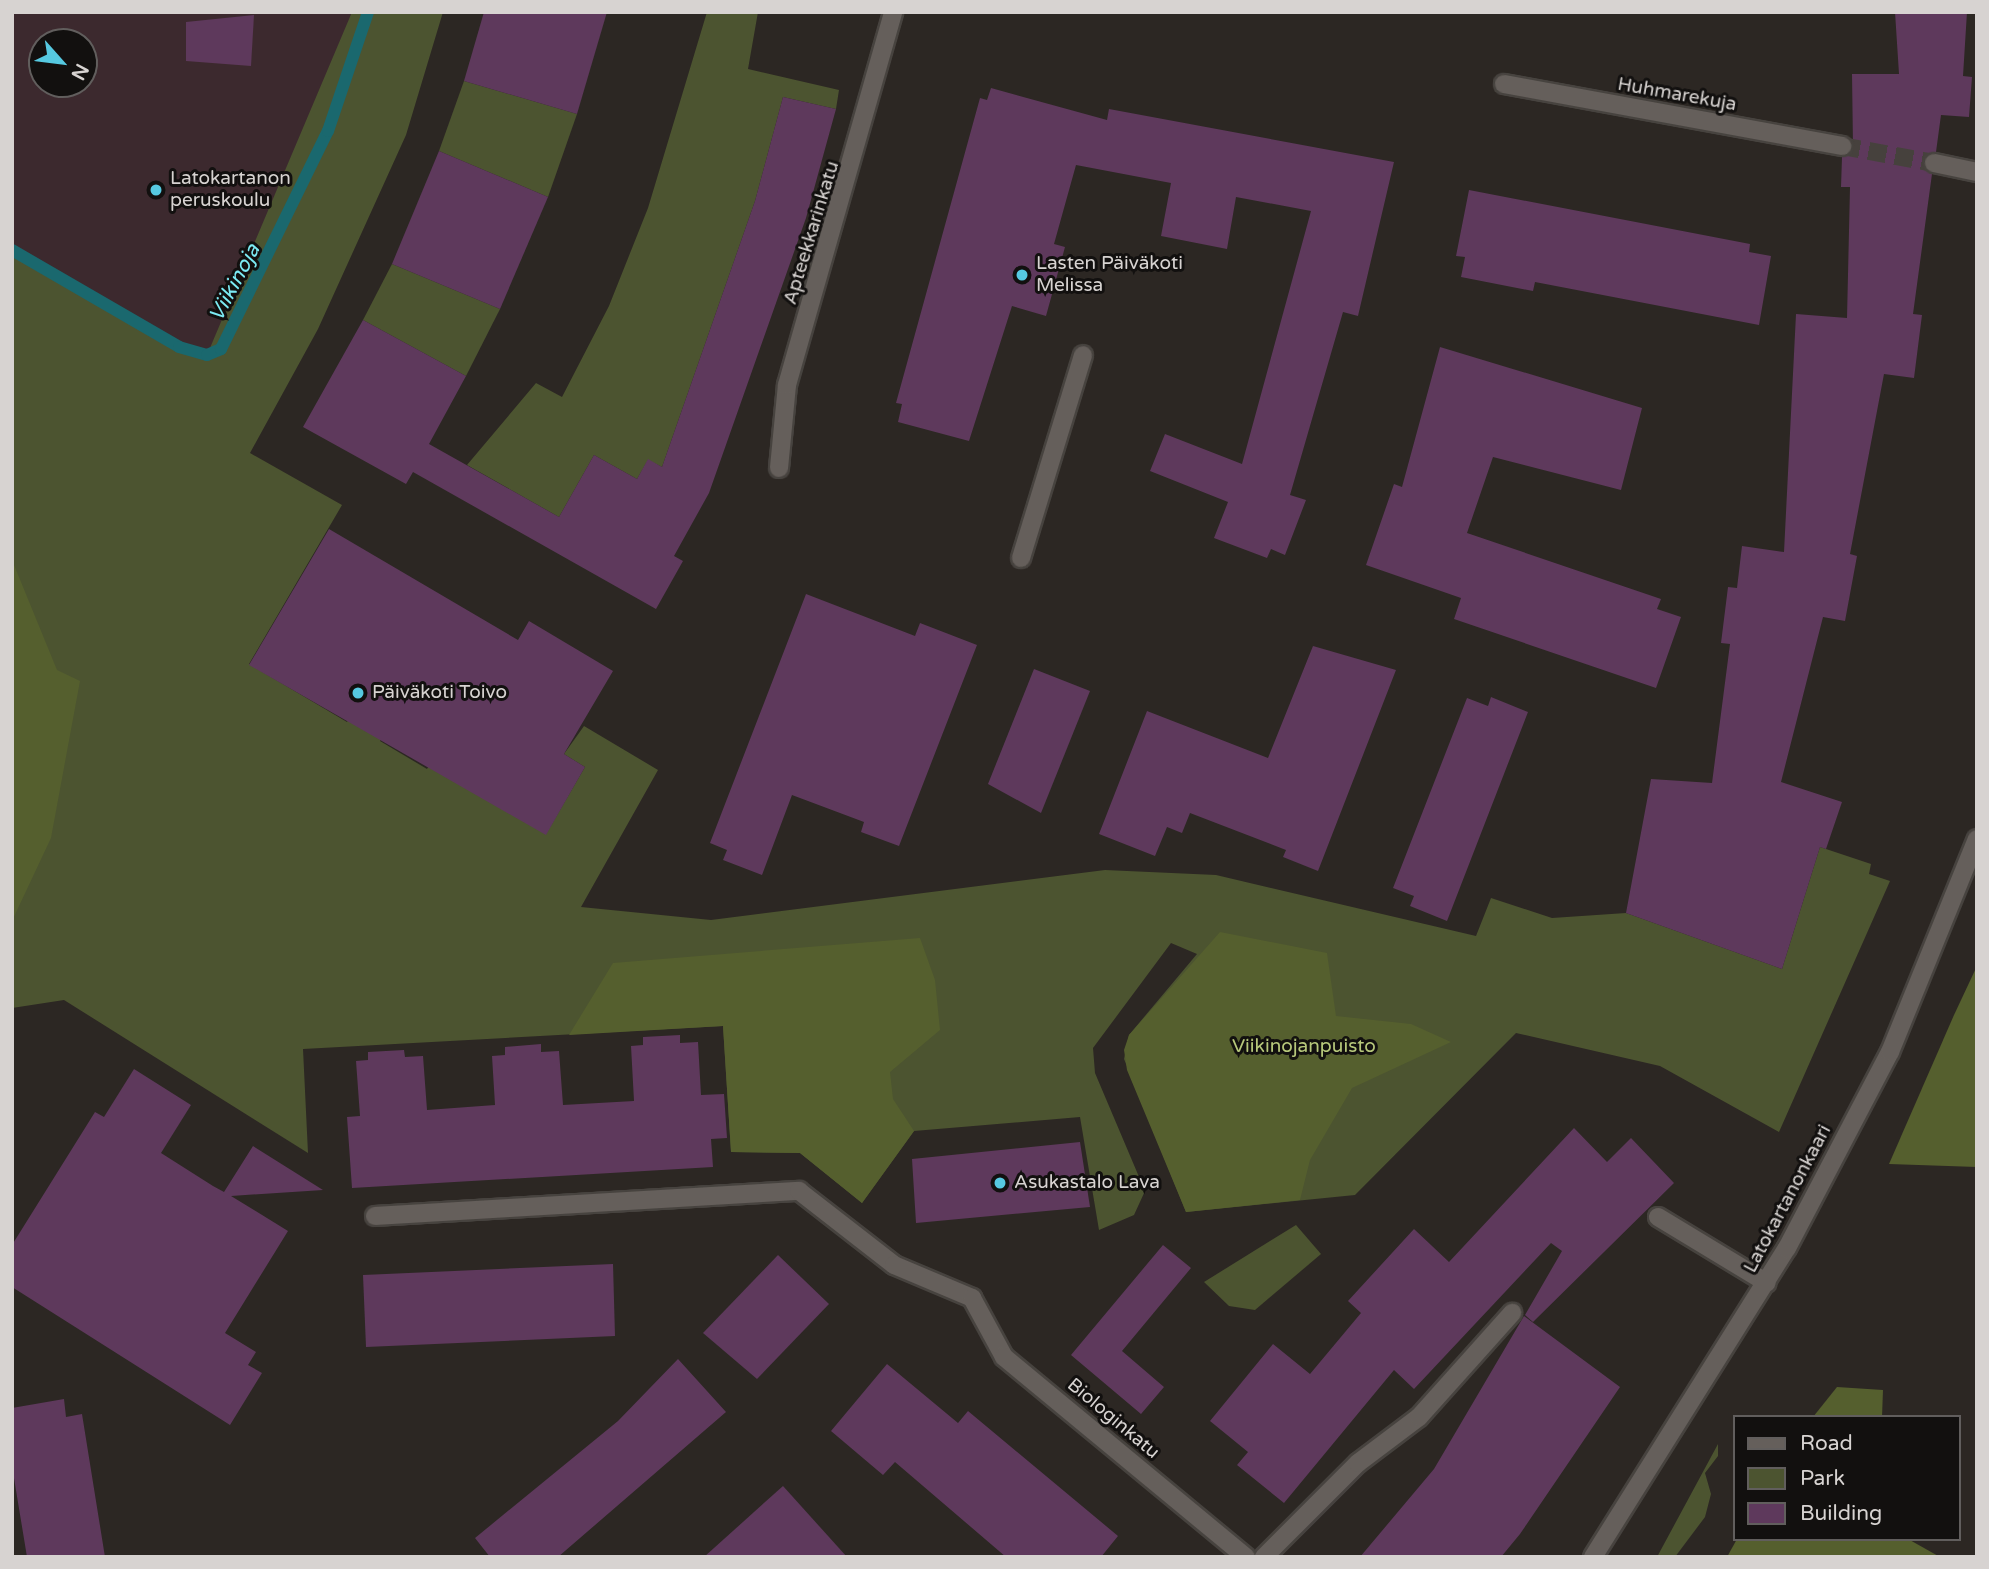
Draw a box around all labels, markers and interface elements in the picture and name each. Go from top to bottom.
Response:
north arrow [28,28,98,98]
text: N [66,60,93,84]
street label: Huhmarekuja [1616,73,1738,117]
street label: Apteekkarinkatu [779,159,845,307]
place label: Latokartanon peruskoulu [170,168,291,212]
marker: Latokartanon peruskoulu [148,182,164,198]
water label: Viikinoja [204,240,266,326]
place label: Lasten Päiväkoti Melissa [1036,253,1183,297]
marker: Lasten Päiväkoti Melissa [1014,267,1030,283]
place label: Päiväkoti Toivo [372,682,507,704]
marker: Päiväkoti Toivo [350,685,366,701]
park label: Viikinojanpuisto [1232,1036,1376,1058]
street label: Latokartanonkaari [1739,1121,1837,1277]
place label: Asukastalo Lava [1014,1172,1160,1194]
marker: Asukastalo Lava [992,1175,1008,1191]
street label: Biologinkatu [1062,1374,1164,1464]
legend [1734,1415,1961,1541]
text: Road [1800,1431,1853,1456]
text: Park [1800,1466,1845,1491]
text: Building [1800,1501,1882,1526]

